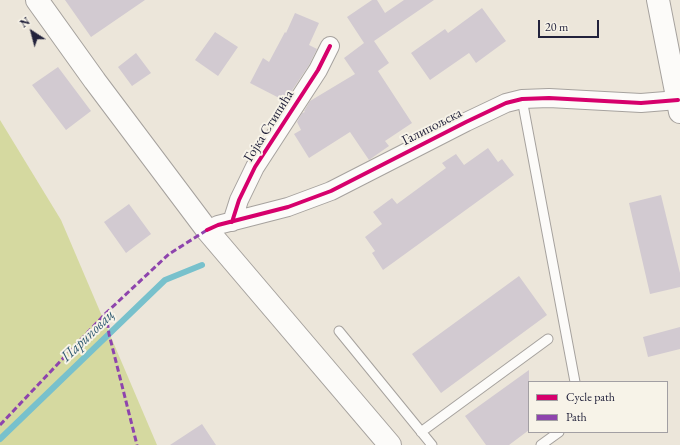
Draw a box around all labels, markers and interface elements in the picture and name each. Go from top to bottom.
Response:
north arrow [12,12,52,52]
scale bar [540,12,601,38]
text: N [17,14,33,31]
text: 20 m [545,19,568,35]
street label: Гојка Стипића [240,87,298,165]
street label: Галипољска [399,105,465,149]
water label: Париповац [58,306,118,366]
legend [528,381,668,433]
text: Cycle path [566,389,615,405]
text: Path [566,409,587,425]

